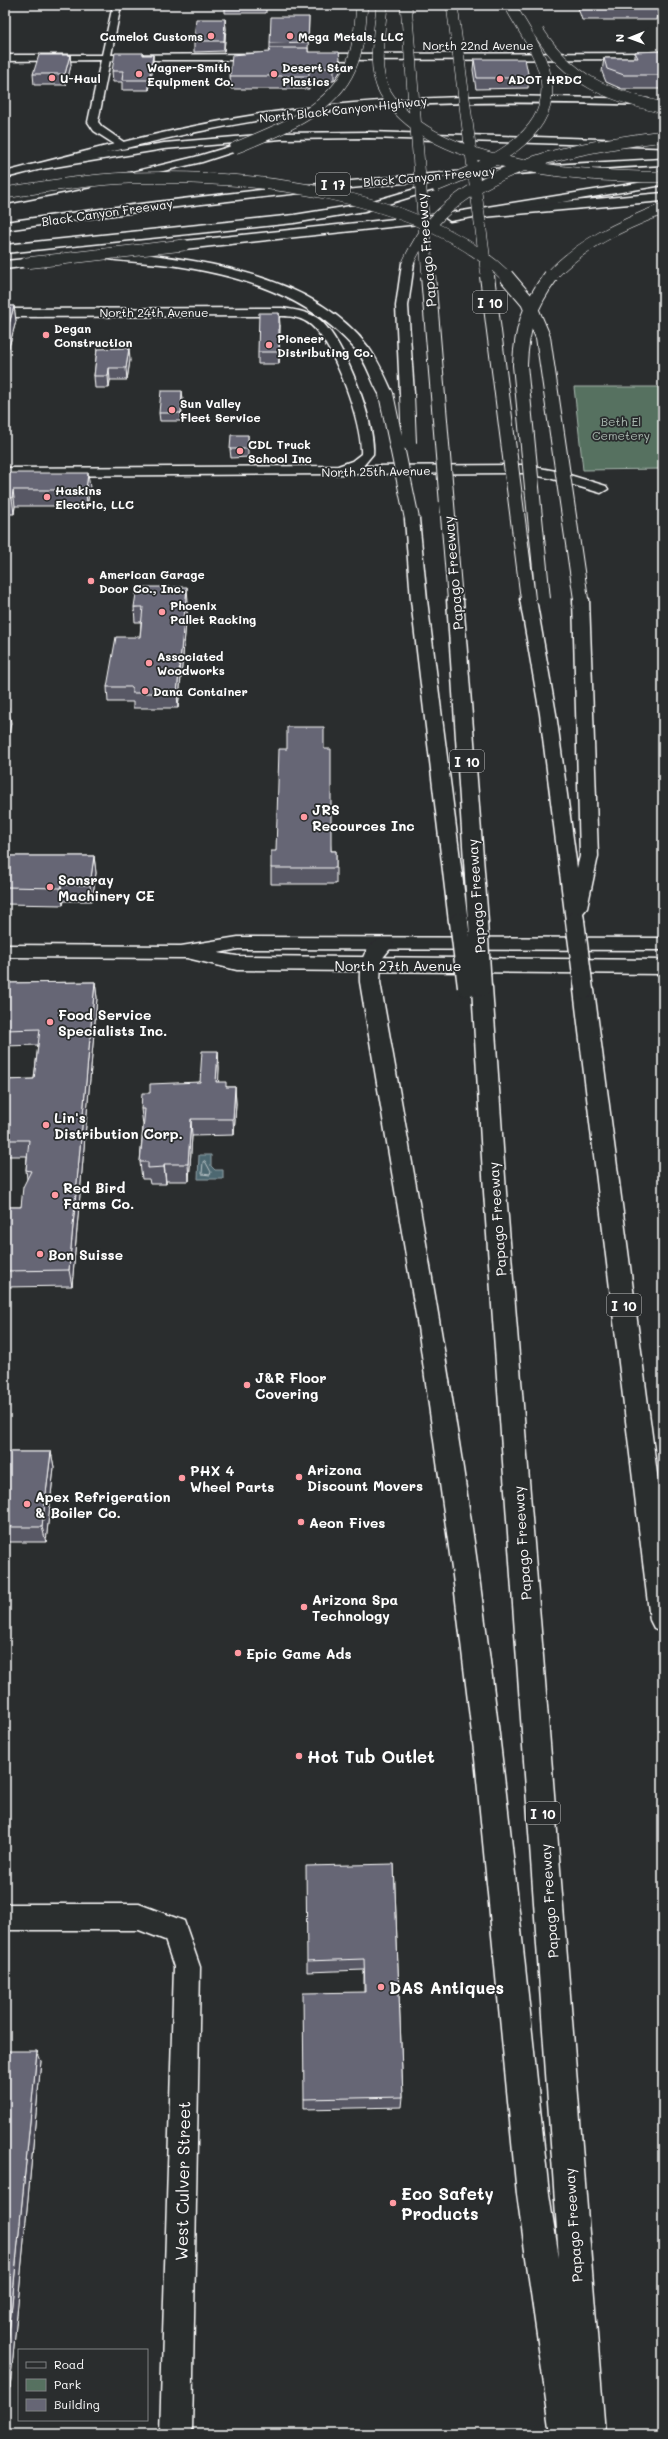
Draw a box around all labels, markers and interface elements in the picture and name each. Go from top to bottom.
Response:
north arrow [610,18,650,58]
place label: Camelot Customs [100,28,203,44]
place label: Mega Metals, LLC [298,28,403,44]
marker: Camelot Customs [206,31,216,41]
marker: Mega Metals, LLC [285,31,295,41]
text: N [612,34,627,42]
street label: North 22nd Avenue [423,37,533,53]
place label: Wagner-Smith Equipment Co. [147,59,234,89]
place label: Desert Star Plastics [282,59,353,89]
marker: Wagner-Smith Equipment Co. [134,69,144,79]
marker: Desert Star Plastics [269,69,279,79]
place label: U-Haul [60,70,101,86]
place label: ADOT HRDC [508,71,582,87]
marker: U-Haul [47,73,57,83]
marker: ADOT HRDC [495,74,505,84]
street label: North Black Canyon Highway [258,92,428,126]
street label: Black Canyon Freeway [362,162,496,190]
road number: I 17 [316,173,350,195]
street label: Papago Freeway [412,192,440,308]
street label: Black Canyon Freeway [40,195,174,229]
road number: I 10 [473,291,507,313]
street label: North 24th Avenue [99,304,209,320]
place label: Degan Construction [54,320,132,350]
marker: Degan Construction [41,330,51,340]
place label: Pioneer Distributing Co. [277,330,373,360]
marker: Pioneer Distributing Co. [264,340,274,350]
place label: Sun Valley Fleet Service [180,395,261,425]
marker: Sun Valley Fleet Service [167,405,177,415]
park label: Beth El Cemetery [592,413,650,443]
place label: CDL Truck School Inc [248,436,312,466]
marker: CDL Truck School Inc [235,446,245,456]
street label: North 25th Avenue [321,462,431,480]
place label: Haskins Electric, LLC [55,482,134,512]
marker: Haskins Electric, LLC [42,492,52,502]
street label: Papago Freeway [439,515,467,631]
place label: American Garage Door Co., Inc. [99,566,205,596]
marker: American Garage Door Co., Inc. [86,576,96,586]
place label: Phoenix Pallet Racking [170,597,256,627]
marker: Phoenix Pallet Racking [157,607,167,617]
place label: Associated Woodworks [157,648,225,678]
marker: Associated Woodworks [144,658,154,668]
place label: Dana Container [153,683,248,699]
marker: Dana Container [140,686,150,696]
road number: I 10 [450,750,484,772]
place label: JRS Recources Inc [312,800,415,835]
marker: JRS Recources Inc [299,812,309,822]
street label: Papago Freeway [463,838,489,954]
place label: Sonsray Machinery CE [58,870,155,905]
marker: Sonsray Machinery CE [45,882,55,892]
street label: North 27th Avenue [335,956,461,975]
place label: Food Service Specialists Inc. [58,1005,167,1040]
marker: Food Service Specialists Inc. [45,1017,55,1027]
place label: Lin's Distribution Corp. [54,1108,183,1143]
marker: Lin's Distribution Corp. [41,1120,51,1130]
street label: Papago Freeway [484,1161,510,1277]
place label: Red Bird Farms Co. [63,1178,134,1213]
marker: Red Bird Farms Co. [50,1190,60,1200]
place label: Bon Suisse [48,1245,123,1264]
marker: Bon Suisse [35,1249,45,1259]
road number: I 10 [607,1294,641,1316]
place label: J&R Floor Covering [255,1368,326,1403]
marker: J&R Floor Covering [242,1380,252,1390]
place label: Arizona Discount Movers [307,1460,423,1495]
place label: PHX 4 Wheel Parts [190,1461,274,1496]
marker: Arizona Discount Movers [294,1472,304,1482]
marker: PHX 4 Wheel Parts [177,1473,187,1483]
street label: Papago Freeway [509,1485,535,1601]
place label: Apex Refrigeration & Boiler Co. [35,1487,170,1522]
marker: Apex Refrigeration & Boiler Co. [22,1499,32,1509]
place label: Aeon Fives [309,1513,385,1532]
marker: Aeon Fives [296,1517,306,1527]
place label: Arizona Spa Technology [312,1590,398,1625]
marker: Arizona Spa Technology [299,1602,309,1612]
place label: Epic Game Ads [246,1644,351,1663]
marker: Epic Game Ads [233,1648,243,1658]
place label: Hot Tub Outlet [307,1745,435,1767]
marker: Hot Tub Outlet [294,1751,304,1761]
road number: I 10 [526,1802,560,1824]
street label: Papago Freeway [536,1843,562,1959]
place label: DAS Antiques [389,1976,504,1998]
marker: DAS Antiques [376,1982,386,1992]
street label: West Culver Street [170,2101,194,2261]
street label: Papago Freeway [560,2167,586,2283]
place label: Eco Safety Products [401,2182,494,2224]
marker: Eco Safety Products [388,2198,398,2208]
legend [18,2349,148,2421]
text: Road [54,2356,84,2372]
text: Park [54,2376,81,2392]
text: Building [54,2396,100,2412]

